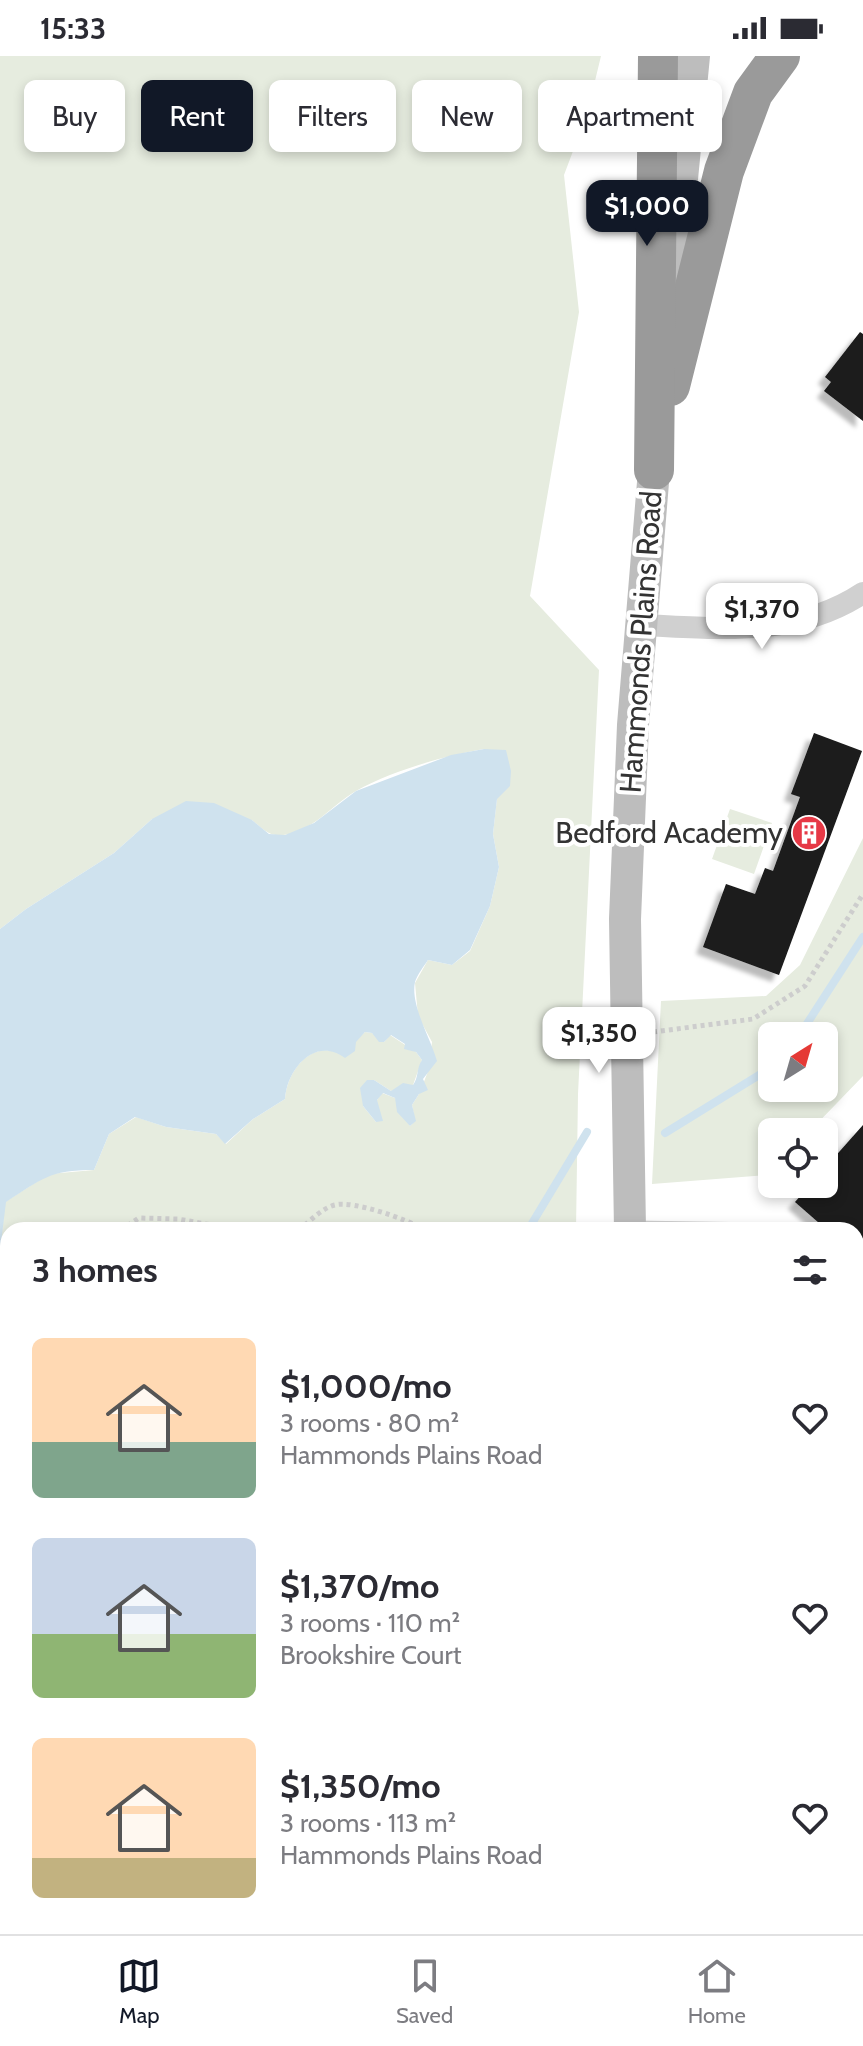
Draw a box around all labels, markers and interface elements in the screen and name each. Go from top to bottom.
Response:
text: 15:33 [40,10,106,47]
chip: Buy [24,80,125,152]
chip: Rent [141,80,253,152]
chip: Filters [269,80,396,152]
chip: New [412,80,522,152]
chip: Apartment [538,80,722,152]
pin: $1,000 [582,180,712,248]
text: $1,000 [604,190,690,222]
street label: Hammonds Plains Road [611,490,670,794]
pin: $1,370 [697,583,827,651]
text: $1,370 [724,593,800,625]
place label: Bedford Academy [555,814,783,851]
building icon: Bedford Academy [790,814,828,852]
pin: $1,350 [534,1007,664,1075]
text: $1,350 [560,1017,638,1049]
north arrow [758,1022,838,1102]
map controls [758,1022,838,1198]
button: locate [758,1118,838,1198]
icon: filters [788,1248,832,1292]
text: 3 homes [32,1249,158,1291]
text: $1,000/mo [280,1365,452,1407]
icon: home [96,1370,192,1466]
icon: heart [788,1396,832,1440]
text: 3 rooms · 80 m² [280,1407,459,1439]
text: Hammonds Plains Road [280,1439,542,1471]
text: $1,370/mo [280,1565,439,1607]
icon: home [96,1570,192,1666]
icon: heart [788,1596,832,1640]
text: 3 rooms · 110 m² [280,1607,460,1639]
text: Brookshire Court [280,1639,461,1671]
text: $1,350/mo [280,1765,441,1807]
icon: home [96,1770,192,1866]
icon: heart [788,1796,832,1840]
text: 3 rooms · 113 m² [280,1807,456,1839]
text: Hammonds Plains Road [280,1839,542,1871]
tab: Map [117,1954,161,2029]
tab: Saved [396,1954,453,2029]
tab: Home [688,1954,746,2029]

